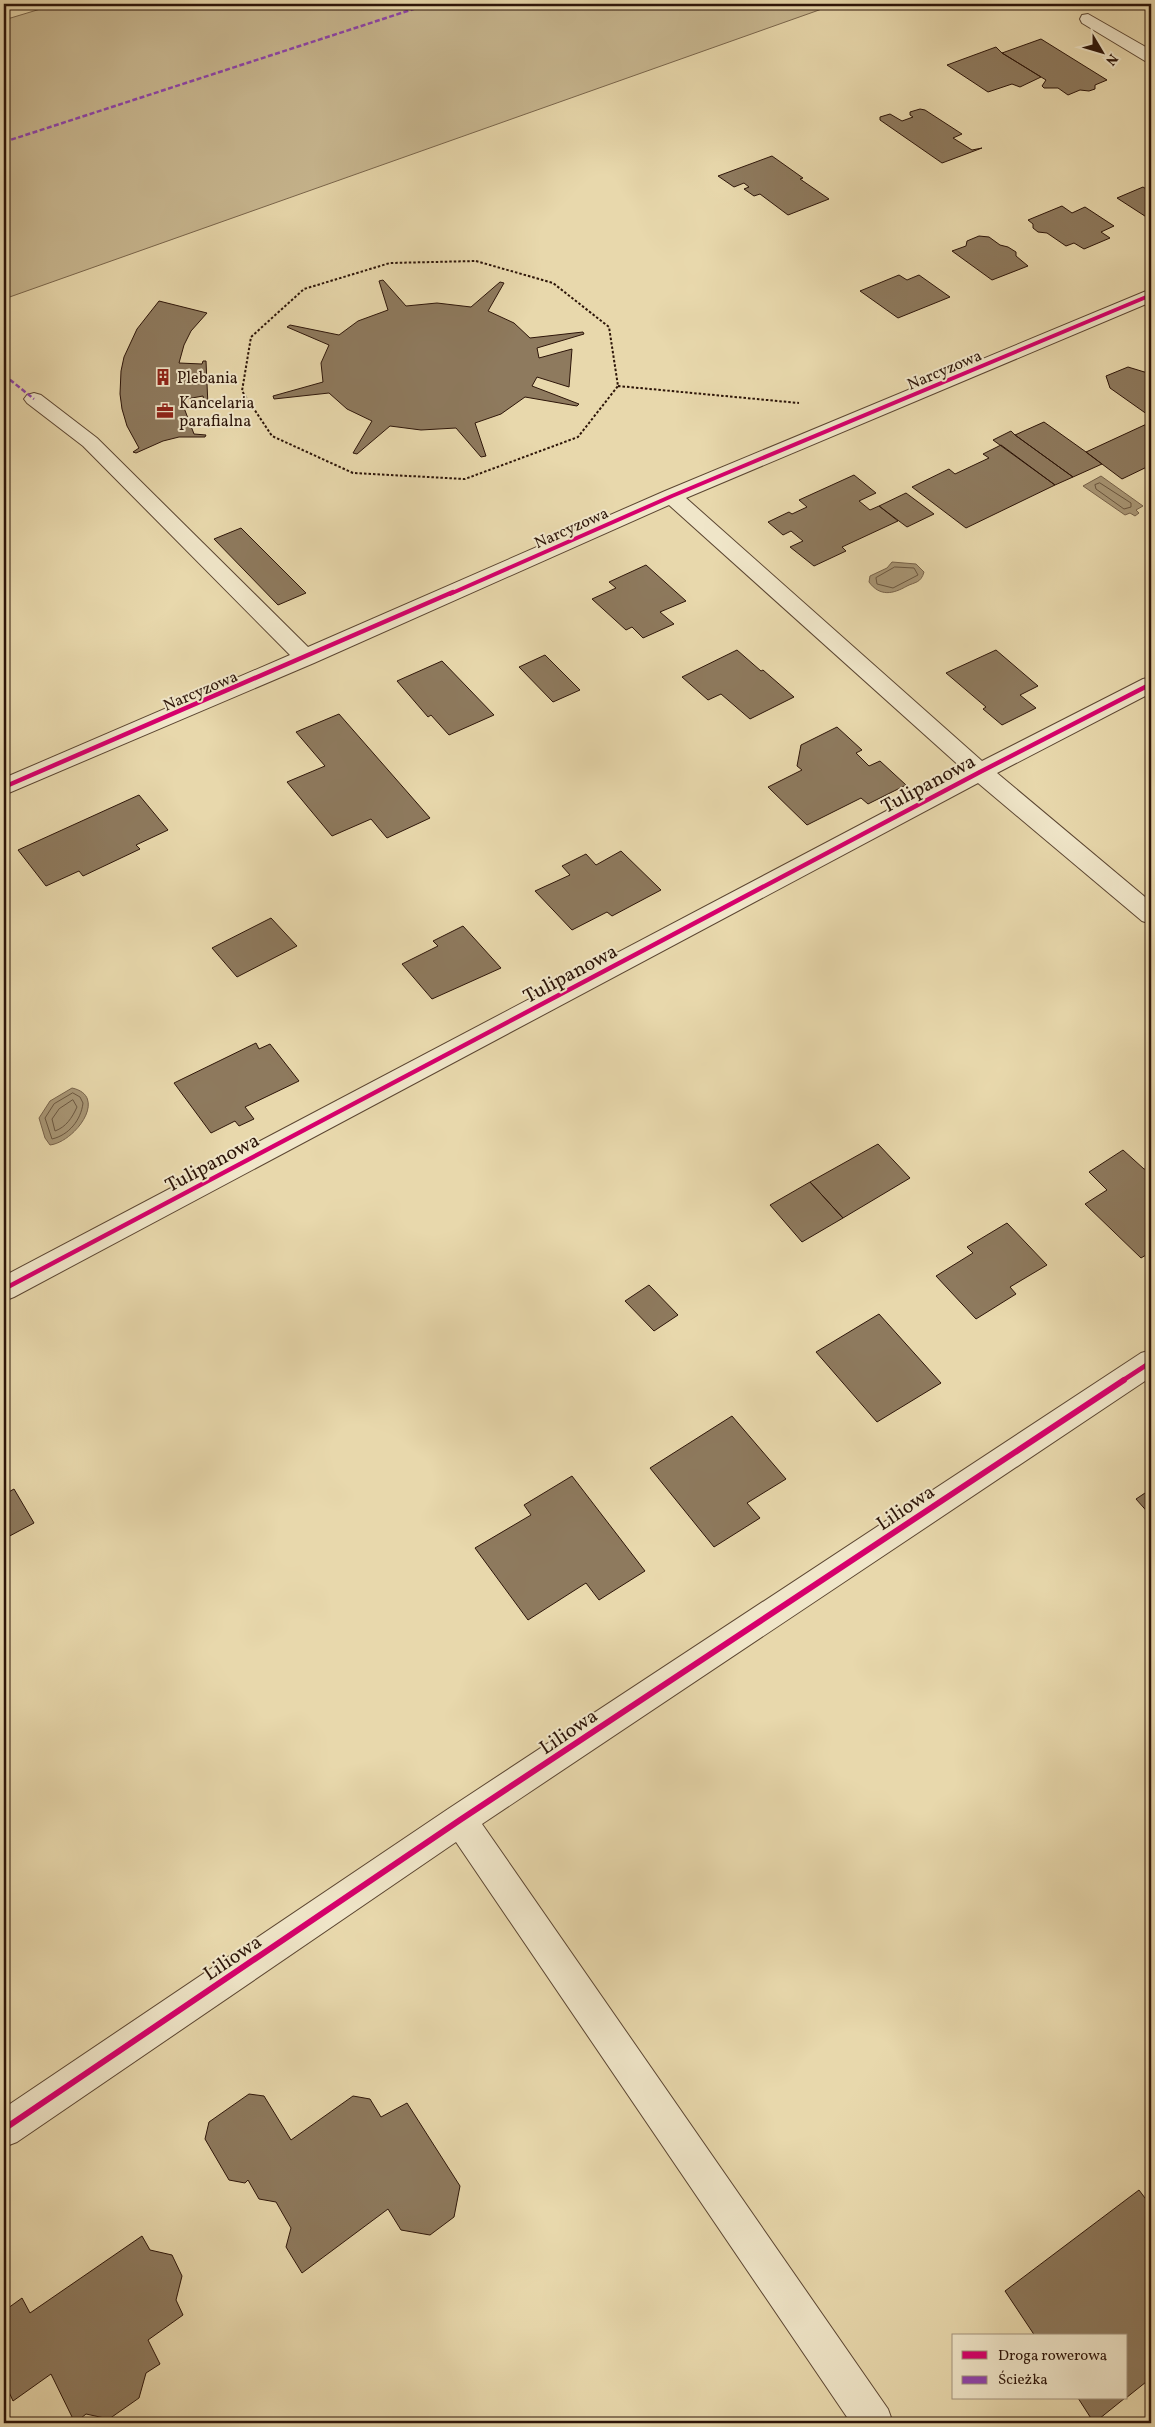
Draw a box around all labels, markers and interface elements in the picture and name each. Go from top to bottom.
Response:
north arrow [1078,28,1128,78]
text: N [1100,49,1122,69]
street label: Narcyzowa [904,345,985,396]
building icon: Plebania [153,367,173,387]
place label: Plebania [177,368,238,390]
place label: Kancelaria parafialna [179,393,254,433]
office icon: Kancelaria parafialna [155,401,175,421]
street label: Narcyzowa [531,503,612,555]
street label: Narcyzowa [160,666,241,717]
street label: Tulipanowa [877,748,981,821]
street label: Tulipanowa [519,938,623,1011]
street label: Tulipanowa [161,1127,265,1200]
street label: Liliowa [871,1479,941,1538]
street label: Liliowa [534,1703,604,1762]
street label: Liliowa [198,1929,268,1988]
legend [952,2334,1128,2400]
text: Droga rowerowa [998,2346,1107,2367]
text: Ścieżka [998,2370,1048,2391]

